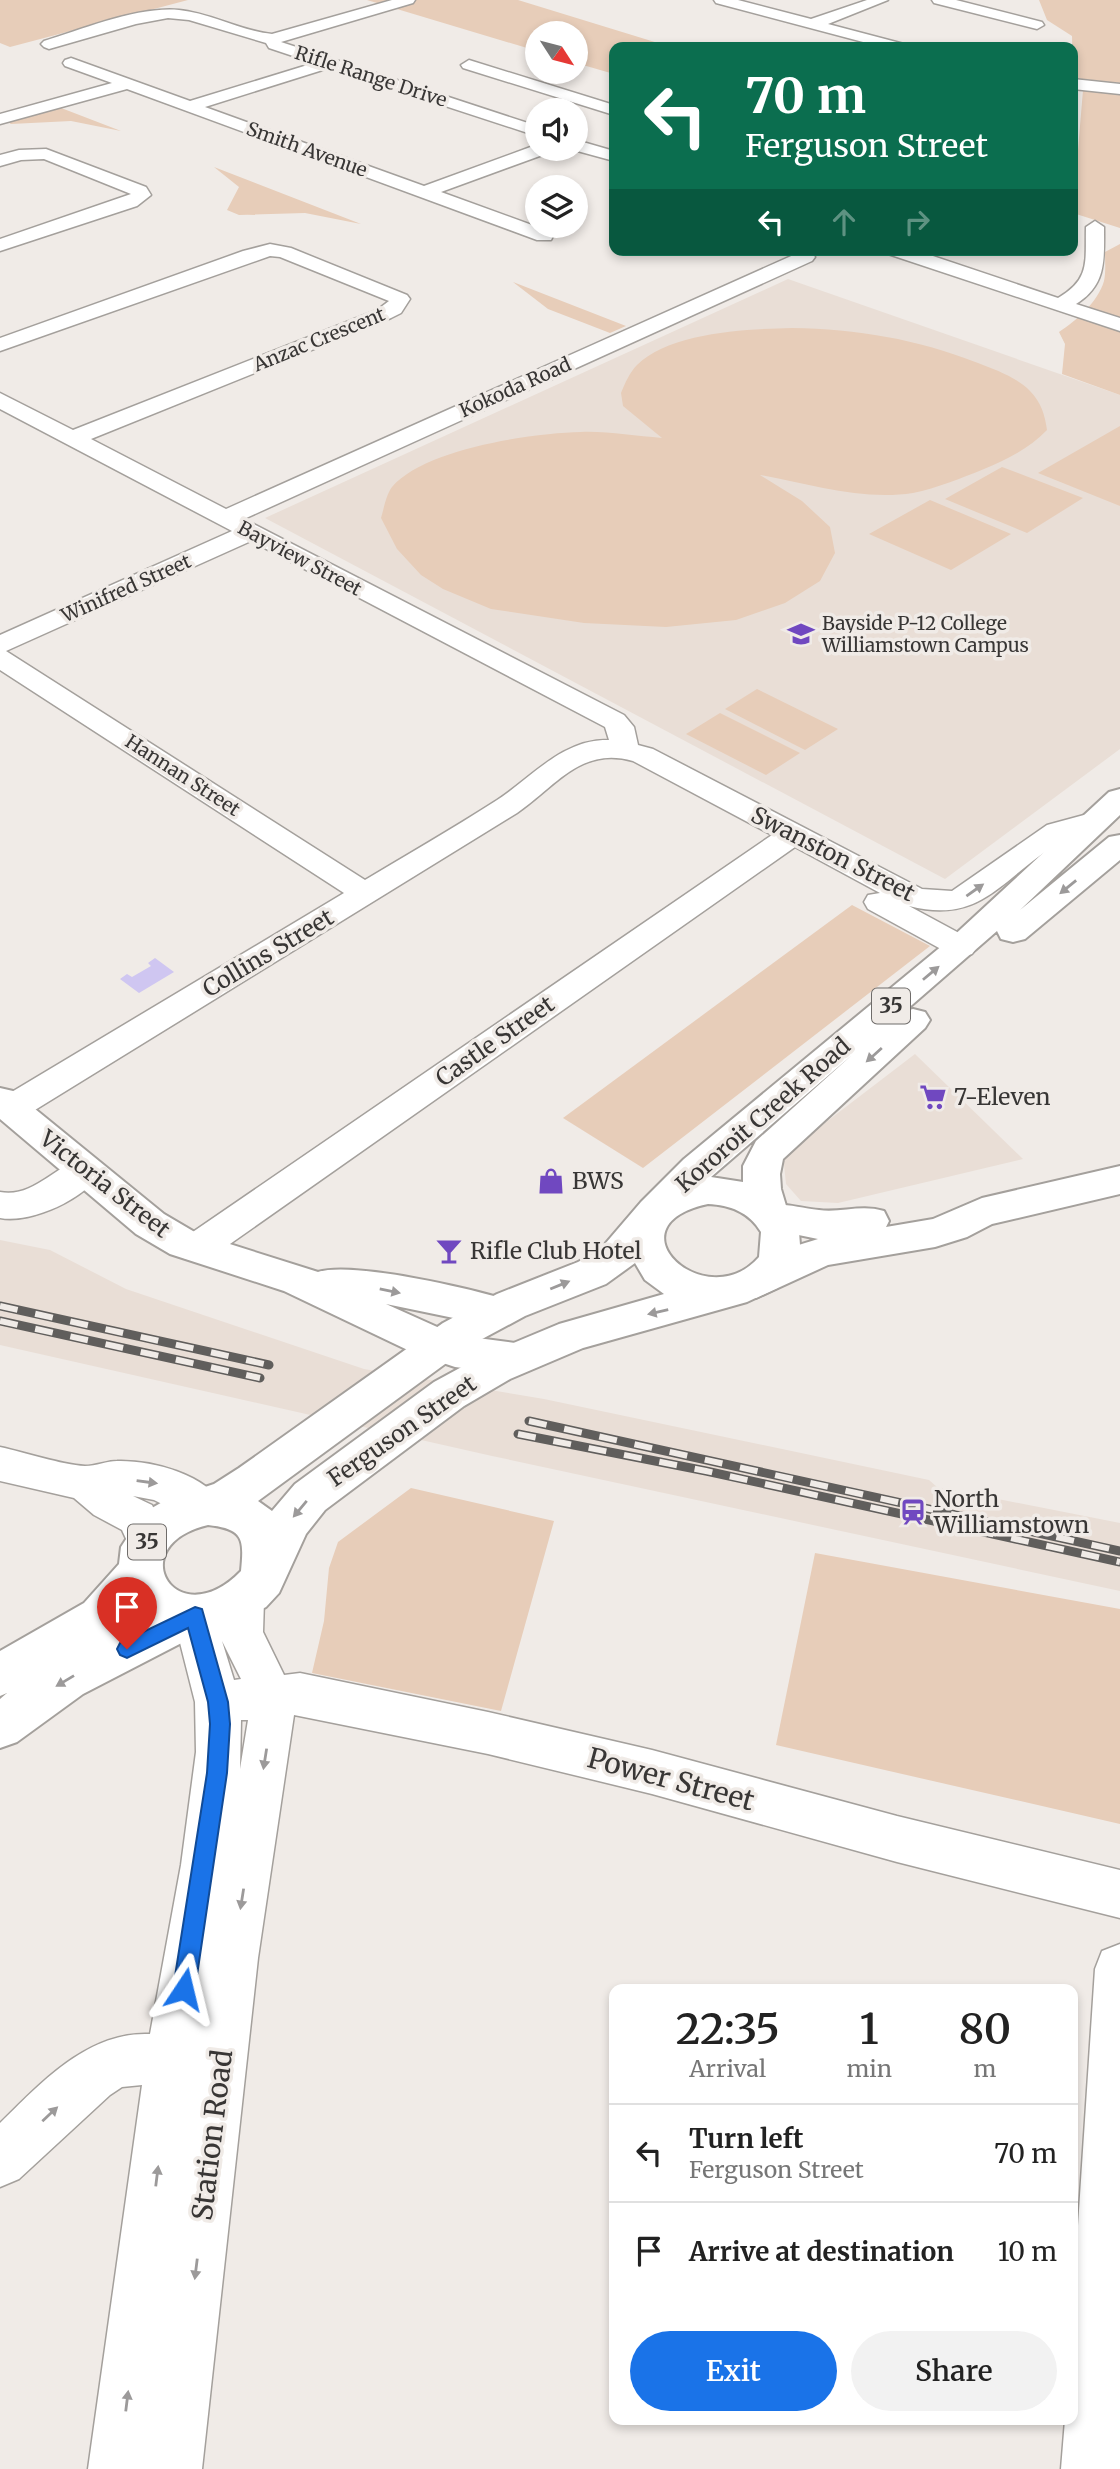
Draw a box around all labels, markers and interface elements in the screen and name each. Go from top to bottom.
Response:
north arrow [525,21,588,84]
map controls [525,21,588,238]
street label: Rifle Range Drive [292,40,450,112]
text: 70 m [745,65,866,126]
icon: left [630,70,721,161]
button: sound [525,98,588,161]
street label: Smith Avenue [243,116,371,182]
text: Ferguson Street [745,126,988,166]
button: layers [525,175,588,238]
icon: left [752,203,790,241]
icon: ahead [825,203,863,241]
icon: right [898,203,936,241]
street label: Anzac Crescent [249,301,389,377]
street label: Kokoda Road [455,352,575,422]
street label: Bayview Street [234,515,367,601]
street label: Winifred Street [56,548,195,628]
place label: Bayside P-12 College Williamstown Campus [821,611,1029,657]
school or university icon: Bayside P-12 College Williamstown Campus [786,619,816,649]
street label: Hannan Street [121,729,245,821]
street label: Swanston Street [747,800,920,907]
one-way arrow [1060,879,1078,894]
one-way arrow [966,883,984,897]
street label: Collins Street [197,902,338,1003]
one-way arrow [923,966,940,981]
road number: 35 [872,988,910,1024]
street label: Castle Street [430,989,560,1092]
street label: Kororoit Creek Road [670,1031,856,1198]
one-way arrow [865,1047,882,1062]
supermarket icon: 7-Eleven [918,1082,948,1112]
place label: 7-Eleven [954,1082,1051,1111]
street label: Victoria Street [34,1123,176,1243]
shop icon: BWS [536,1166,566,1196]
place label: BWS [572,1166,624,1195]
bar icon: Rifle Club Hotel [434,1236,464,1266]
place label: Rifle Club Hotel [470,1236,642,1265]
one-way arrow [550,1280,571,1291]
one-way arrow [379,1285,401,1296]
one-way arrow [647,1306,669,1317]
street label: Ferguson Street [322,1369,482,1493]
one-way arrow [136,1476,158,1487]
place label: North Williamstown [933,1484,1089,1539]
station icon: North Williamstown [898,1497,928,1527]
one-way arrow [292,1500,308,1518]
road number: 35 [128,1524,166,1560]
pin [97,1577,157,1649]
icon: arrive [108,1588,146,1626]
one-way arrow [56,1674,75,1687]
street label: Power Street [584,1739,758,1819]
one-way arrow [259,1748,270,1770]
one-way arrow [236,1888,247,1910]
position arrow [147,1952,221,2026]
text: 22:35 [676,2003,780,2055]
text: 1 [860,2003,879,2055]
text: 80 [959,2003,1011,2055]
street label: Station Road [184,2047,240,2222]
text: Arrival [689,2054,766,2083]
text: min [846,2054,892,2083]
text: m [974,2054,996,2083]
one-way arrow [41,2106,59,2122]
text: Turn left [689,2122,803,2155]
icon: left [630,2134,668,2172]
text: 70 m [994,2137,1057,2170]
text: Ferguson Street [689,2155,864,2184]
one-way arrow [151,2165,162,2187]
icon: arrive [630,2232,668,2270]
text: Arrive at destination [689,2235,954,2268]
text: 10 m [998,2235,1057,2268]
one-way arrow [190,2258,201,2280]
button: Exit [630,2331,837,2411]
button: Share [851,2331,1057,2411]
one-way arrow [122,2390,133,2412]

